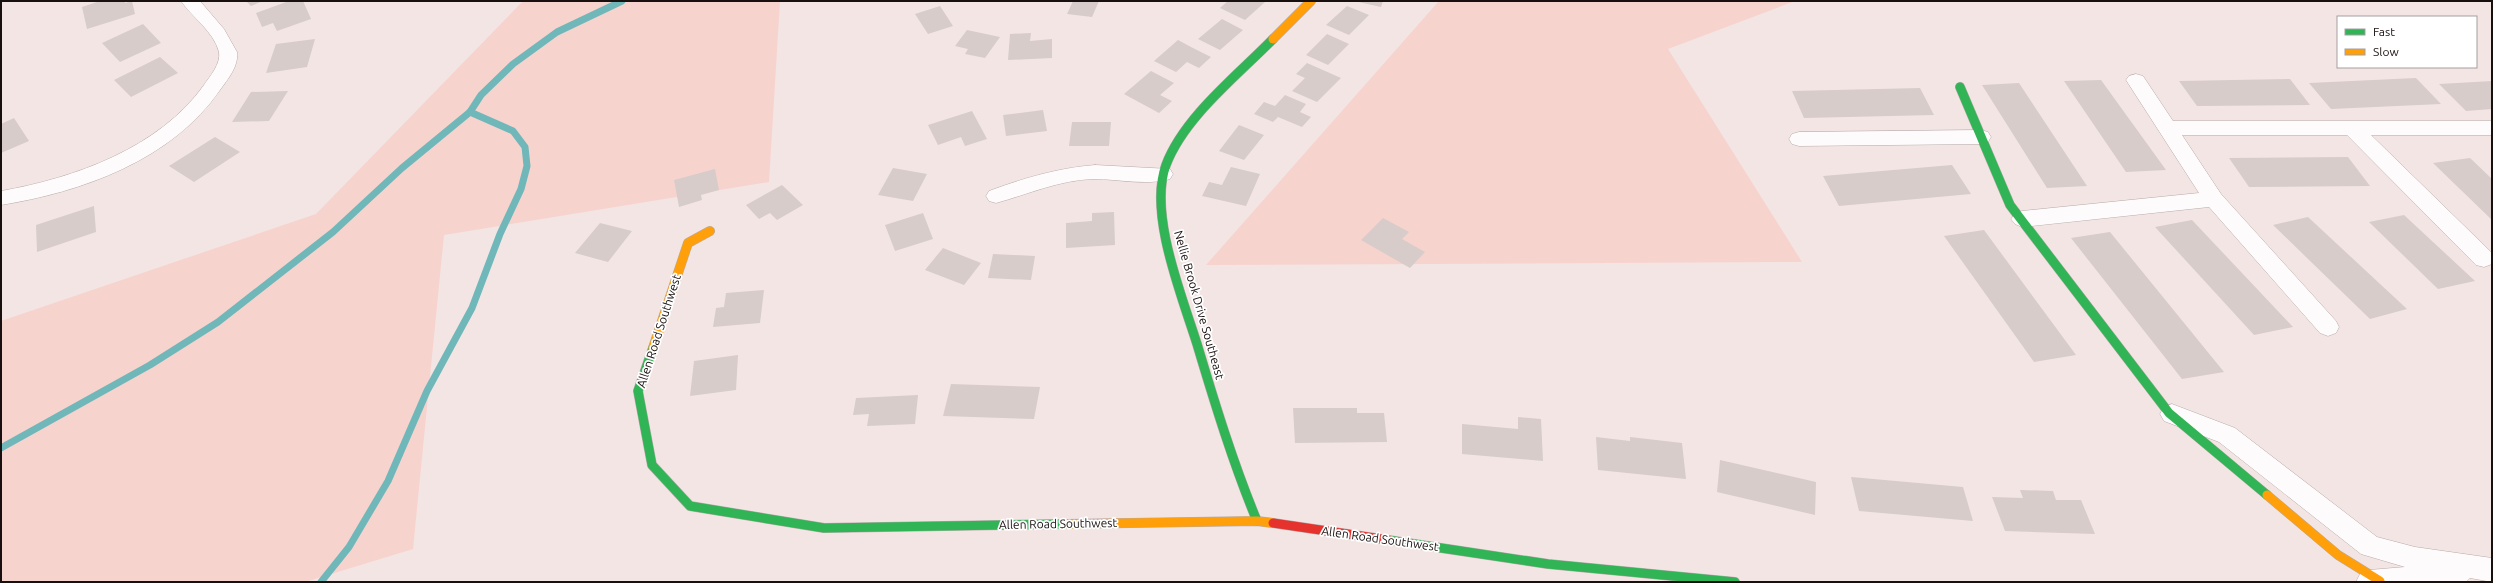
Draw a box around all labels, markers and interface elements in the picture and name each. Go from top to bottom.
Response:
legend [2337,16,2477,68]
text: Fast [2373,25,2395,38]
text: Slow [2373,45,2399,58]
street label: Nellie Brook Drive Southeast [1172,229,1227,381]
street label: Allen Road Southwest [634,272,683,389]
street label: Allen Road Southwest [999,516,1118,531]
street label: Allen Road Southwest [1321,524,1440,553]

